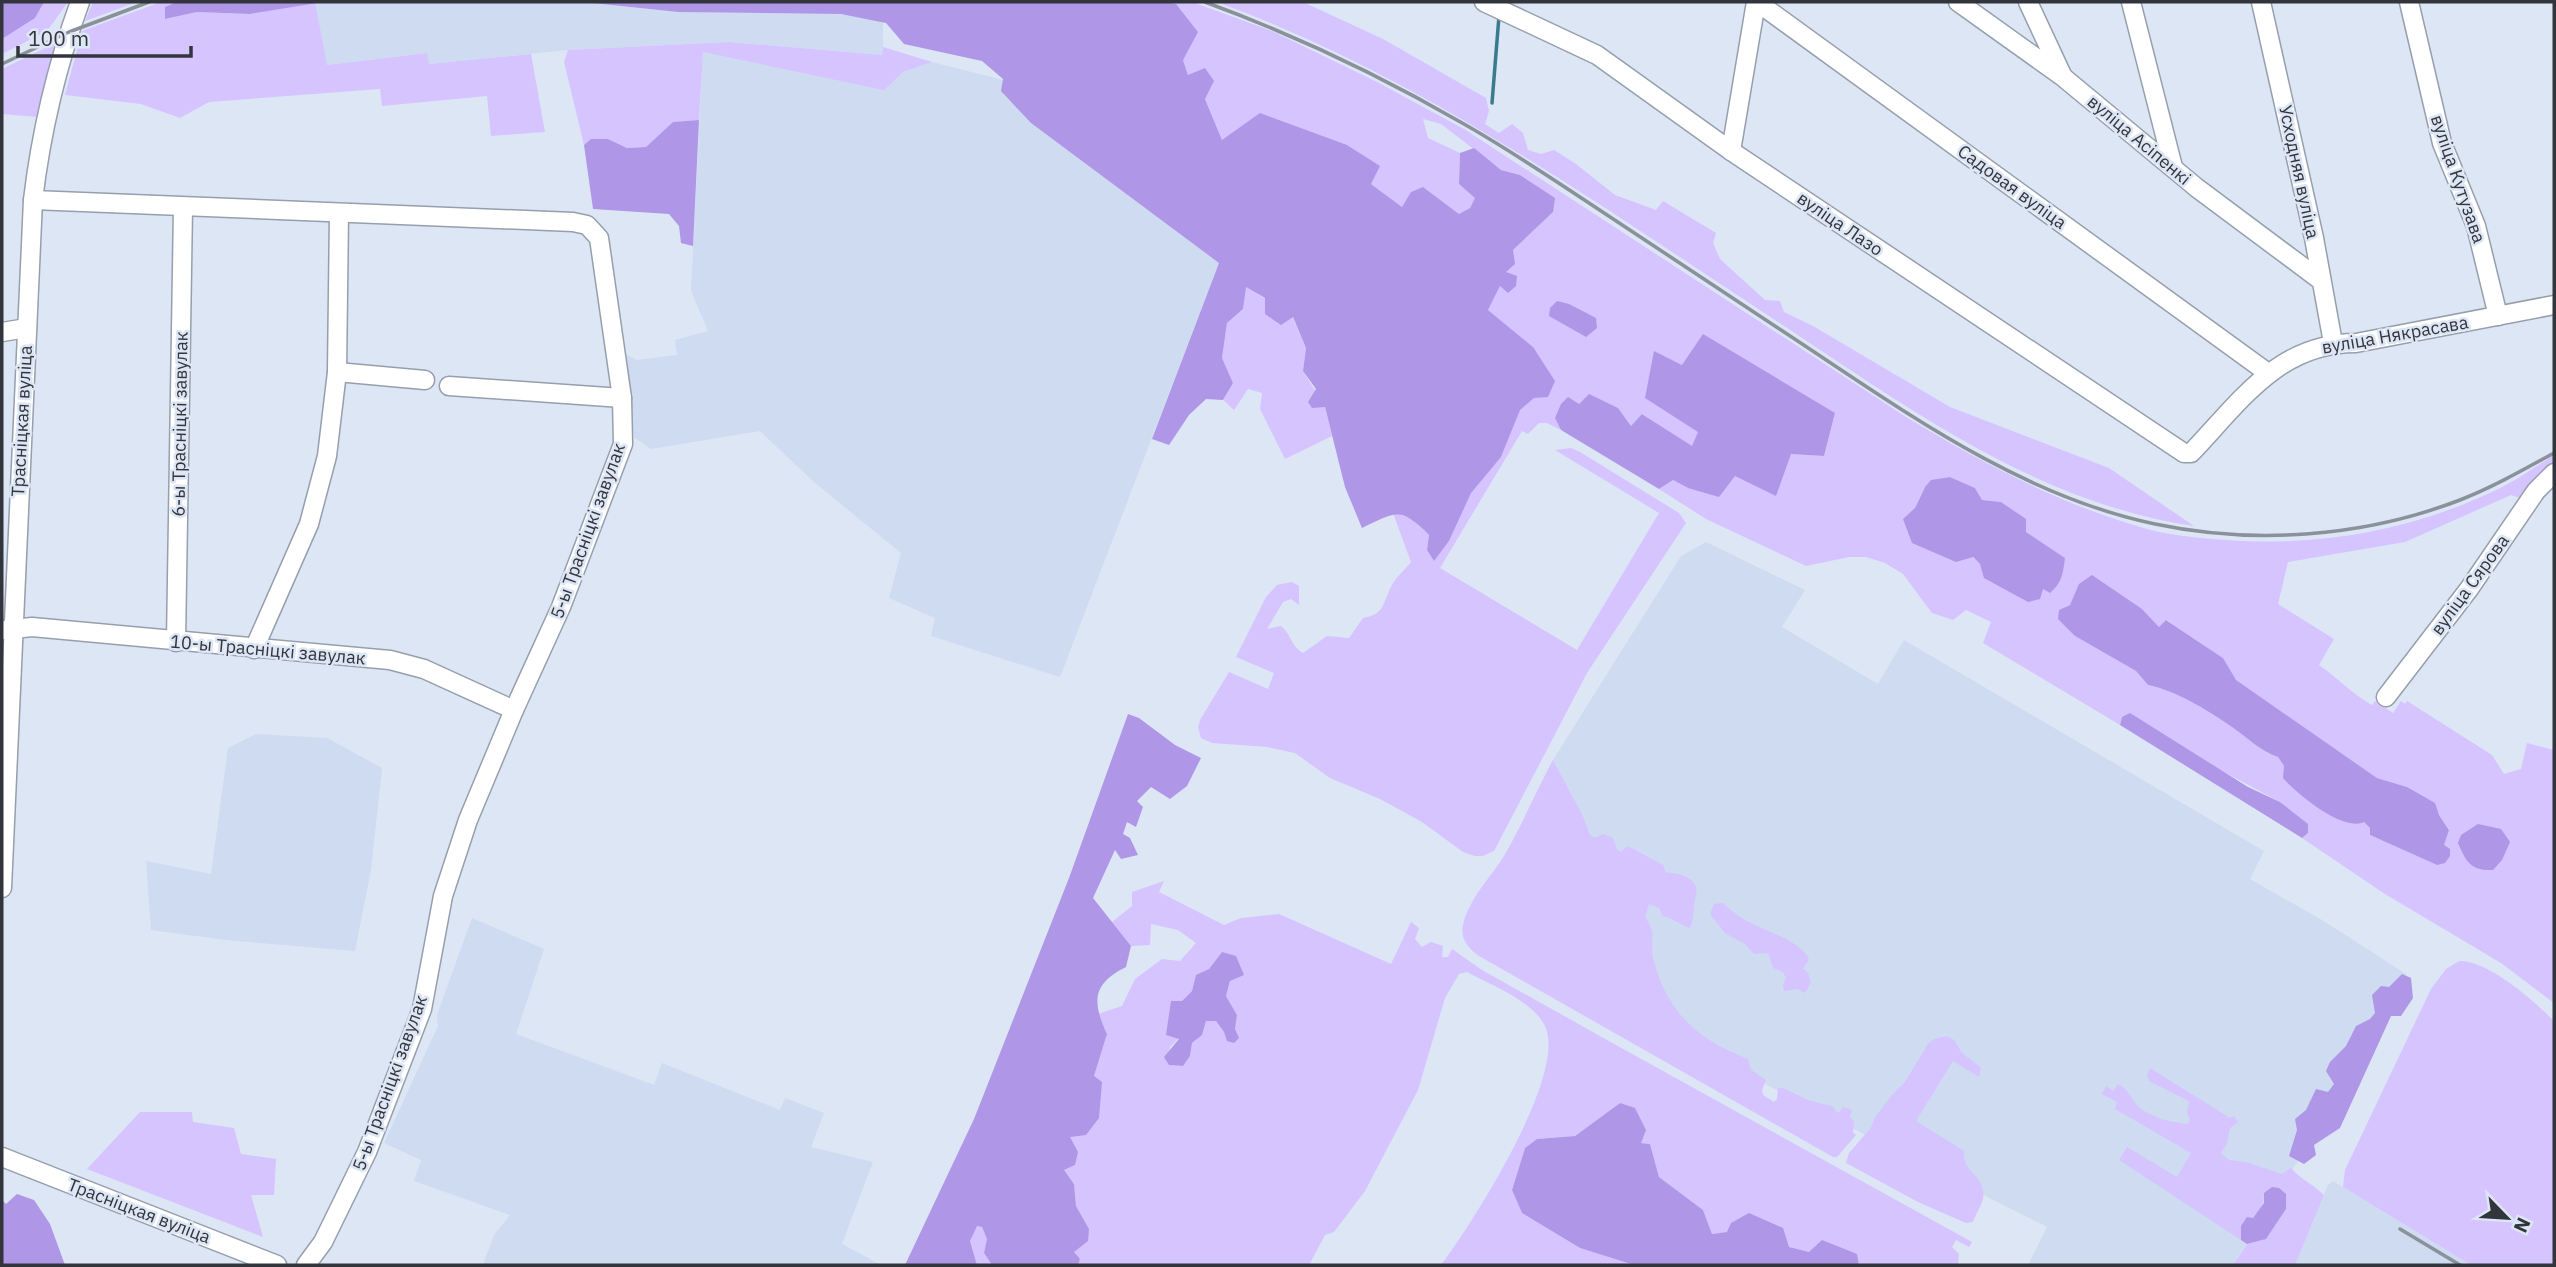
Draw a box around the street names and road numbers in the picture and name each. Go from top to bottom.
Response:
street label: вуліца Асіпенкі [2083,90,2196,190]
street label: Усходняя вуліца [2274,103,2325,241]
street label: вуліца Кутузава [2426,112,2491,246]
street label: Садовая вуліца [1953,139,2072,234]
street label: вуліца Лазо [1793,186,1888,261]
street label: вуліца Някрасава [2320,310,2470,359]
street label: 6-ы Трасніцкі завулак [166,331,193,517]
street label: Трасніцкая вуліца [6,344,37,497]
street label: 5-ы Трасніцкі завулак [545,440,630,622]
street label: вуліца Сярова [2425,530,2514,640]
street label: 10-ы Трасніцкі завулак [169,630,367,670]
street label: 5-ы Трасніцкі завулак [347,992,432,1174]
street label: Трасніцкая вуліца [64,1173,214,1249]

